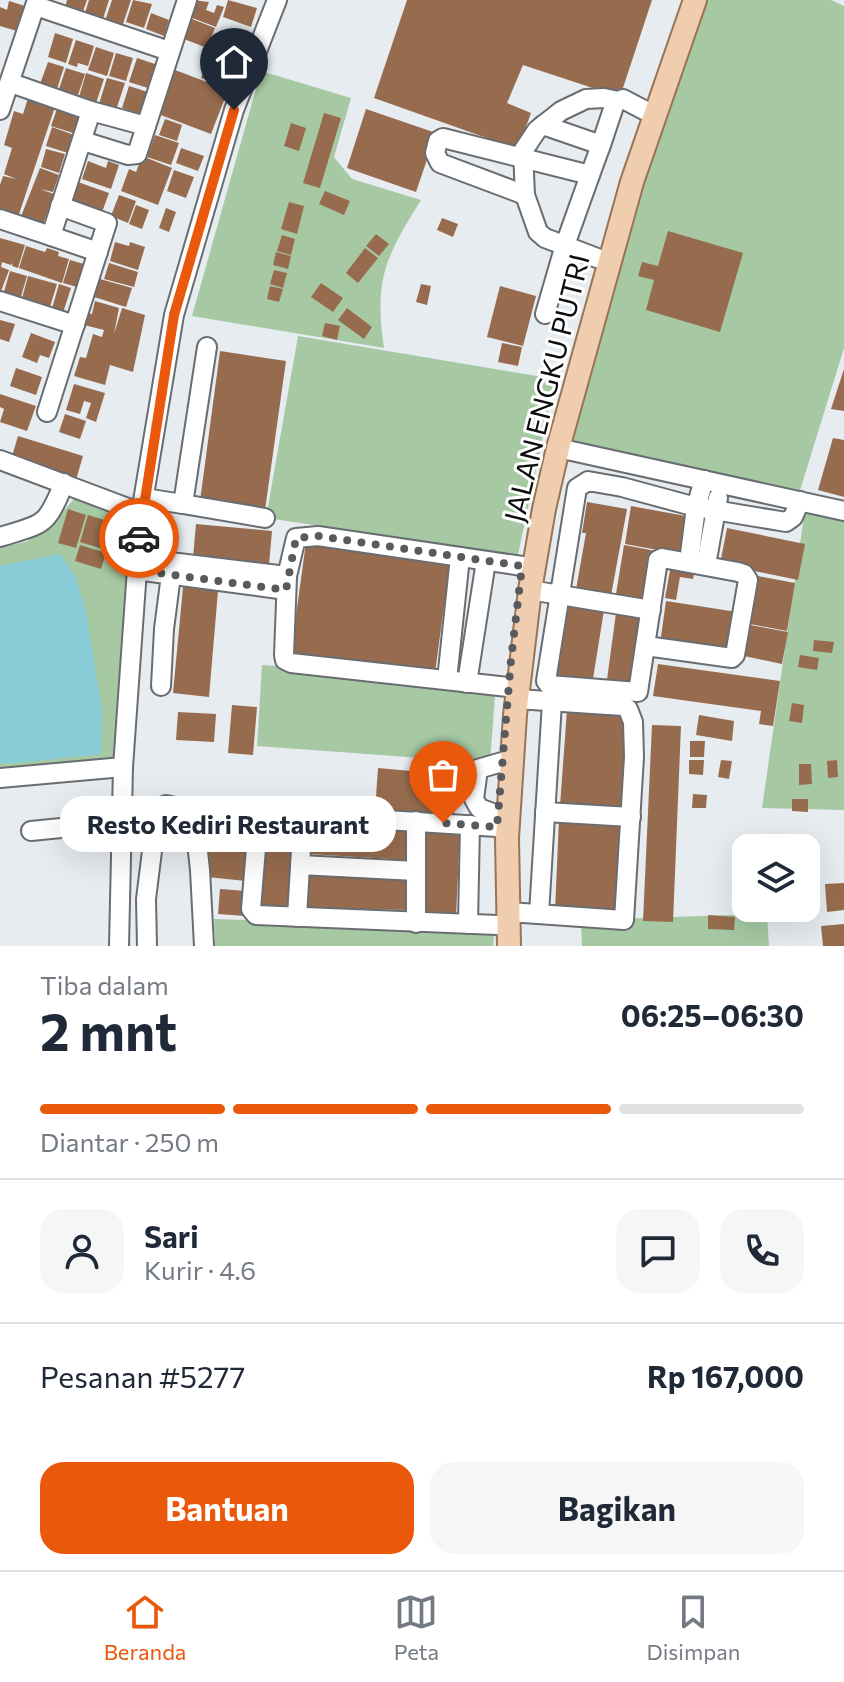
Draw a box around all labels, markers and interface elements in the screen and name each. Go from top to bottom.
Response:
pin [200,28,268,110]
icon: home [212,40,256,84]
street label: JALAN ENGKU PUTRI [496,250,596,525]
courier [99,498,179,578]
icon: car [117,516,161,560]
pin [409,741,477,823]
icon: bag [421,753,465,797]
callout: Resto Kediri Restaurant [59,795,395,851]
text: Resto Kediri Restaurant [87,808,369,839]
map controls [732,834,820,922]
button: layers [732,834,820,922]
text: Tiba dalam [40,969,169,1000]
text: 06:25–06:30 [621,996,804,1033]
text: 2 mnt [40,998,177,1062]
text: Diantar · 250 m [40,1126,219,1157]
button: person [40,1209,124,1293]
button: chat [616,1209,700,1293]
button: phone [720,1209,804,1293]
text: Sari [144,1217,199,1254]
text: Kurir · 4.6 [144,1254,256,1285]
text: Pesanan #5277 [40,1357,245,1394]
text: Rp 167,000 [647,1357,804,1394]
button: Bantuan [40,1462,414,1554]
button: Bagikan [430,1462,804,1554]
tab: Beranda [104,1590,186,1665]
tab: Peta [394,1590,439,1665]
tab: Disimpan [646,1590,740,1665]

